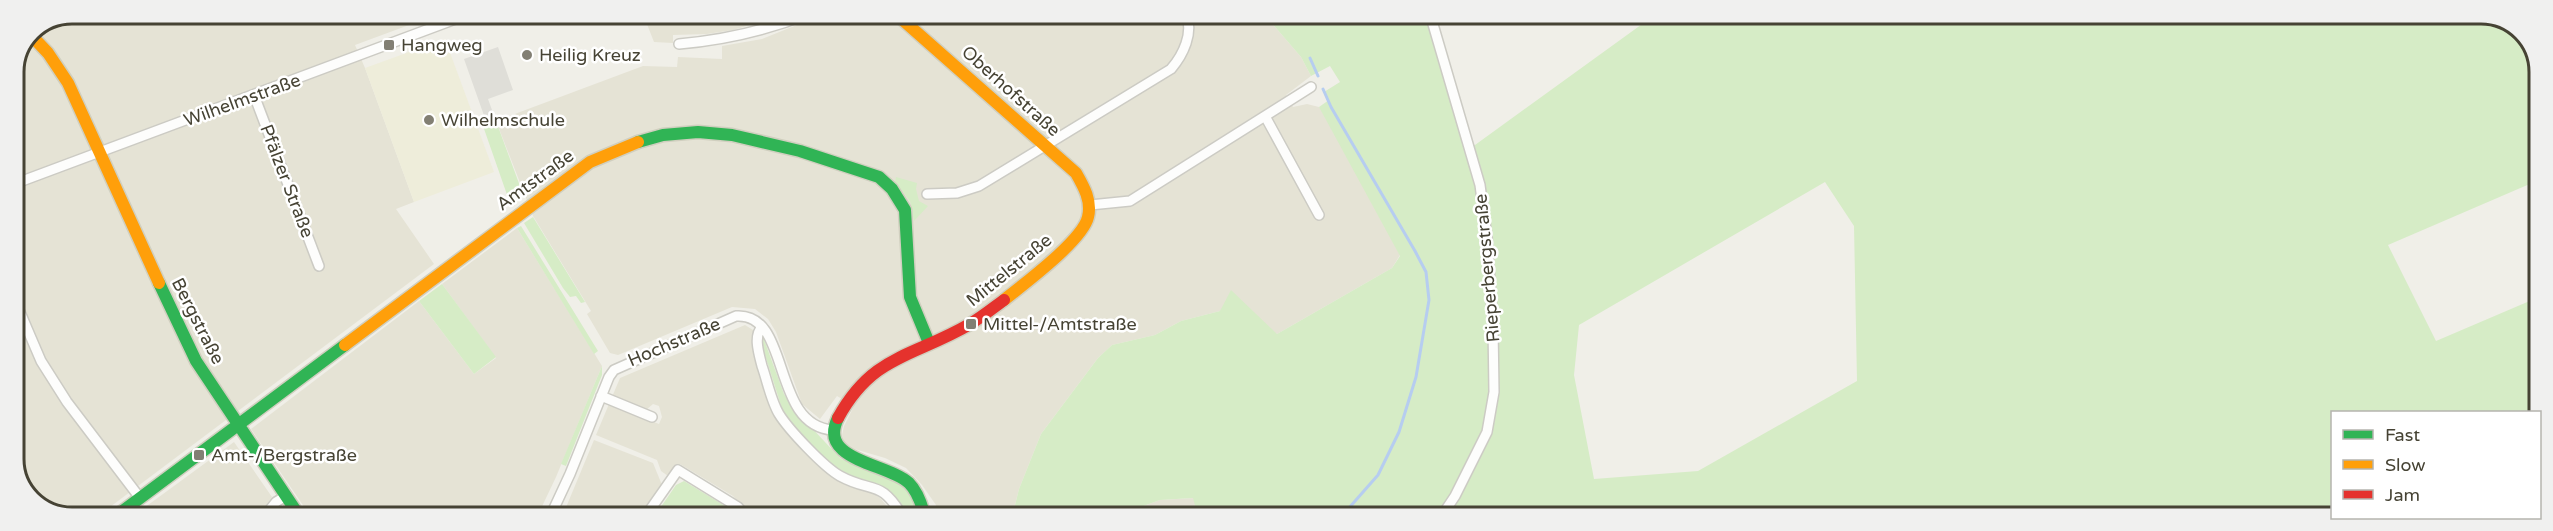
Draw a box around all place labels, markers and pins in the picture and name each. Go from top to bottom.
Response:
place label: Hangweg [401,34,483,56]
marker: Hangweg [382,38,396,52]
place label: Heilig Kreuz [539,44,641,66]
marker: Heilig Kreuz [520,48,534,62]
place label: Wilhelmschule [441,109,565,131]
marker: Wilhelmschule [422,113,436,127]
place label: Mittel-/Amtstraße [983,313,1137,335]
marker: Mittel-/Amtstraße [964,317,978,331]
place label: Amt-/Bergstraße [211,444,357,466]
marker: Amt-/Bergstraße [192,448,206,462]

